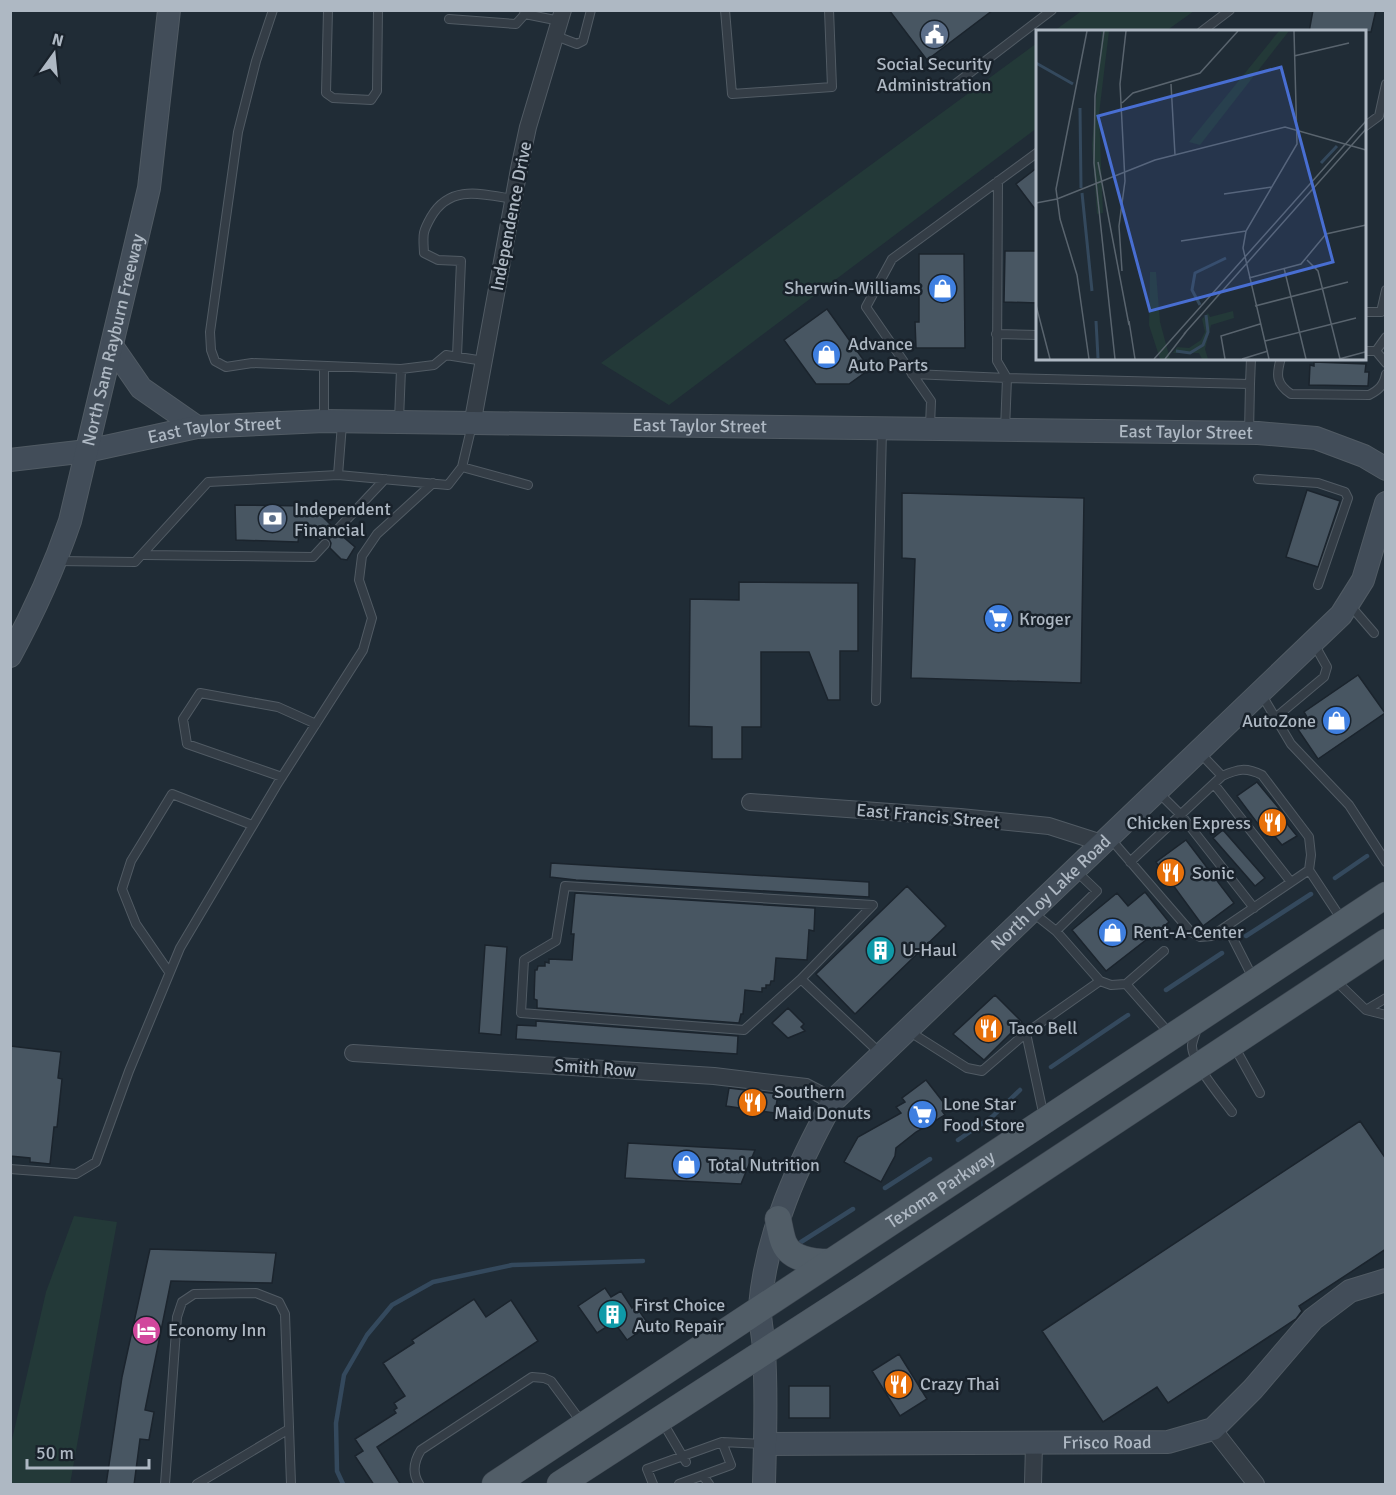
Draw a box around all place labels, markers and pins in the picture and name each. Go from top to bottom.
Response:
public building icon: Social Security Administration [918,19,950,51]
place label: Social Security Administration [876,53,992,96]
shop icon: Sherwin-Williams [926,272,958,304]
place label: Sherwin-Williams [784,277,921,299]
place label: Advance Auto Parts [848,333,928,376]
shop icon: Advance Auto Parts [811,338,843,370]
place label: Independent Financial [294,498,391,541]
bank icon: Independent Financial [257,503,289,535]
supermarket icon: Kroger [982,603,1014,635]
place label: Kroger [1019,608,1071,630]
shop icon: AutoZone [1321,705,1353,737]
place label: AutoZone [1242,710,1316,732]
restaurant icon: Chicken Express [1256,807,1288,839]
place label: Chicken Express [1126,812,1251,834]
restaurant icon: Sonic [1155,857,1187,889]
place label: Sonic [1192,862,1235,884]
shop icon: Rent-A-Center [1096,916,1128,948]
place label: Rent-A-Center [1133,921,1244,943]
building icon: U-Haul [865,934,897,966]
place label: U-Haul [902,939,957,961]
restaurant icon: Taco Bell [972,1012,1004,1044]
place label: Taco Bell [1009,1017,1078,1039]
place label: Southern Maid Donuts [774,1081,871,1124]
restaurant icon: Southern Maid Donuts [737,1086,769,1118]
place label: Lone Star Food Store [943,1093,1025,1136]
supermarket icon: Lone Star Food Store [906,1098,938,1130]
shop icon: Total Nutrition [671,1149,703,1181]
place label: Total Nutrition [708,1154,820,1176]
place label: First Choice Auto Repair [634,1294,725,1337]
building icon: First Choice Auto Repair [597,1299,629,1331]
hotel icon: Economy Inn [131,1314,163,1346]
place label: Economy Inn [168,1319,266,1341]
restaurant icon: Crazy Thai [883,1368,915,1400]
place label: Crazy Thai [920,1373,1000,1395]

